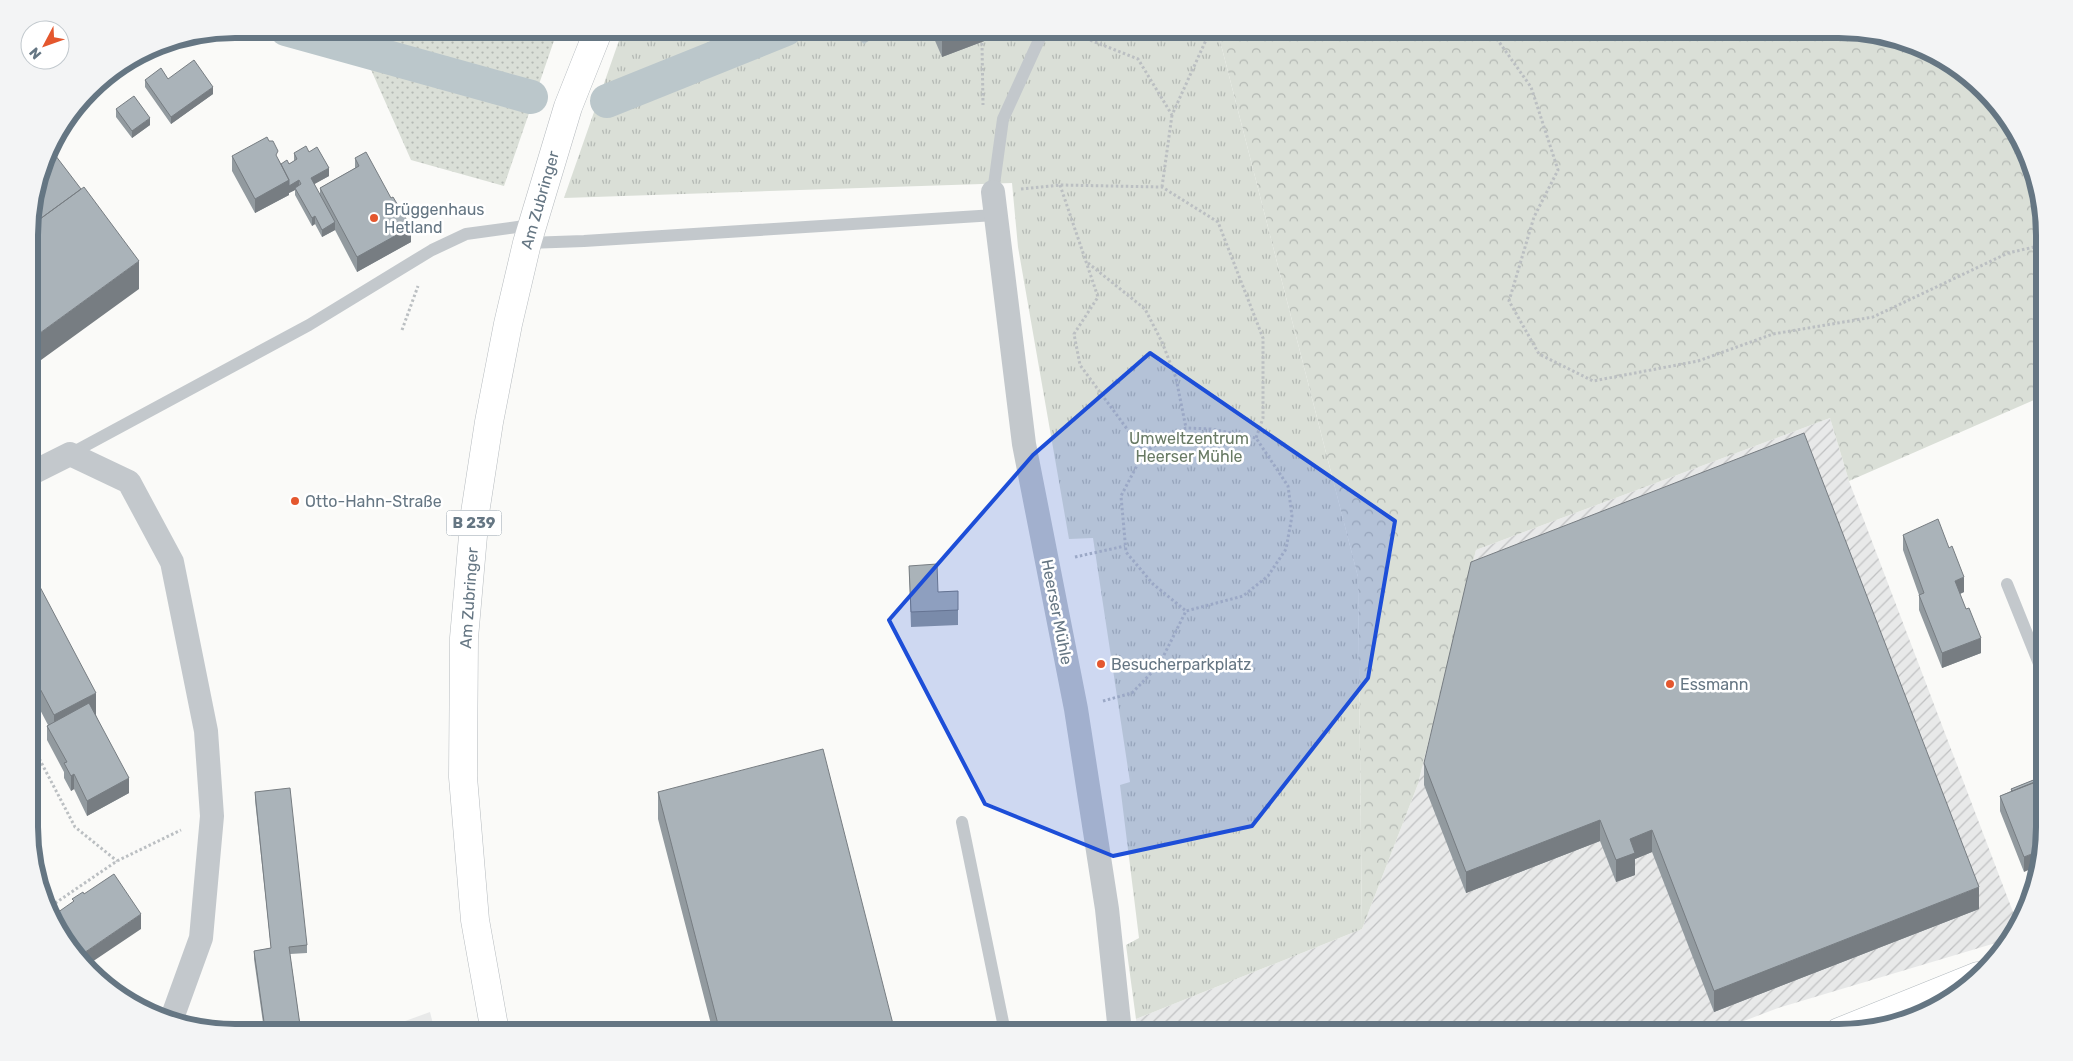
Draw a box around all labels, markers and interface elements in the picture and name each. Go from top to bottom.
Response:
north arrow [20,20,70,70]
text: N [26,44,45,63]
street label: Am Zubringer [517,149,563,251]
place label: Brüggenhaus Hetland [384,200,485,237]
marker: Brüggenhaus Hetland [368,212,380,224]
park label: Umweltzentrum Heerser Mühle [1129,429,1249,466]
place label: Otto-Hahn-Straße [305,492,442,511]
marker: Otto-Hahn-Straße [289,495,301,507]
road number: B 239 [446,510,502,536]
street label: Am Zubringer [456,547,482,649]
street label: Heerser Mühle [1037,558,1077,666]
place label: Besucherparkplatz [1111,655,1251,674]
marker: Besucherparkplatz [1095,658,1107,670]
place label: Essmann [1680,675,1748,694]
marker: Essmann [1664,678,1676,690]

